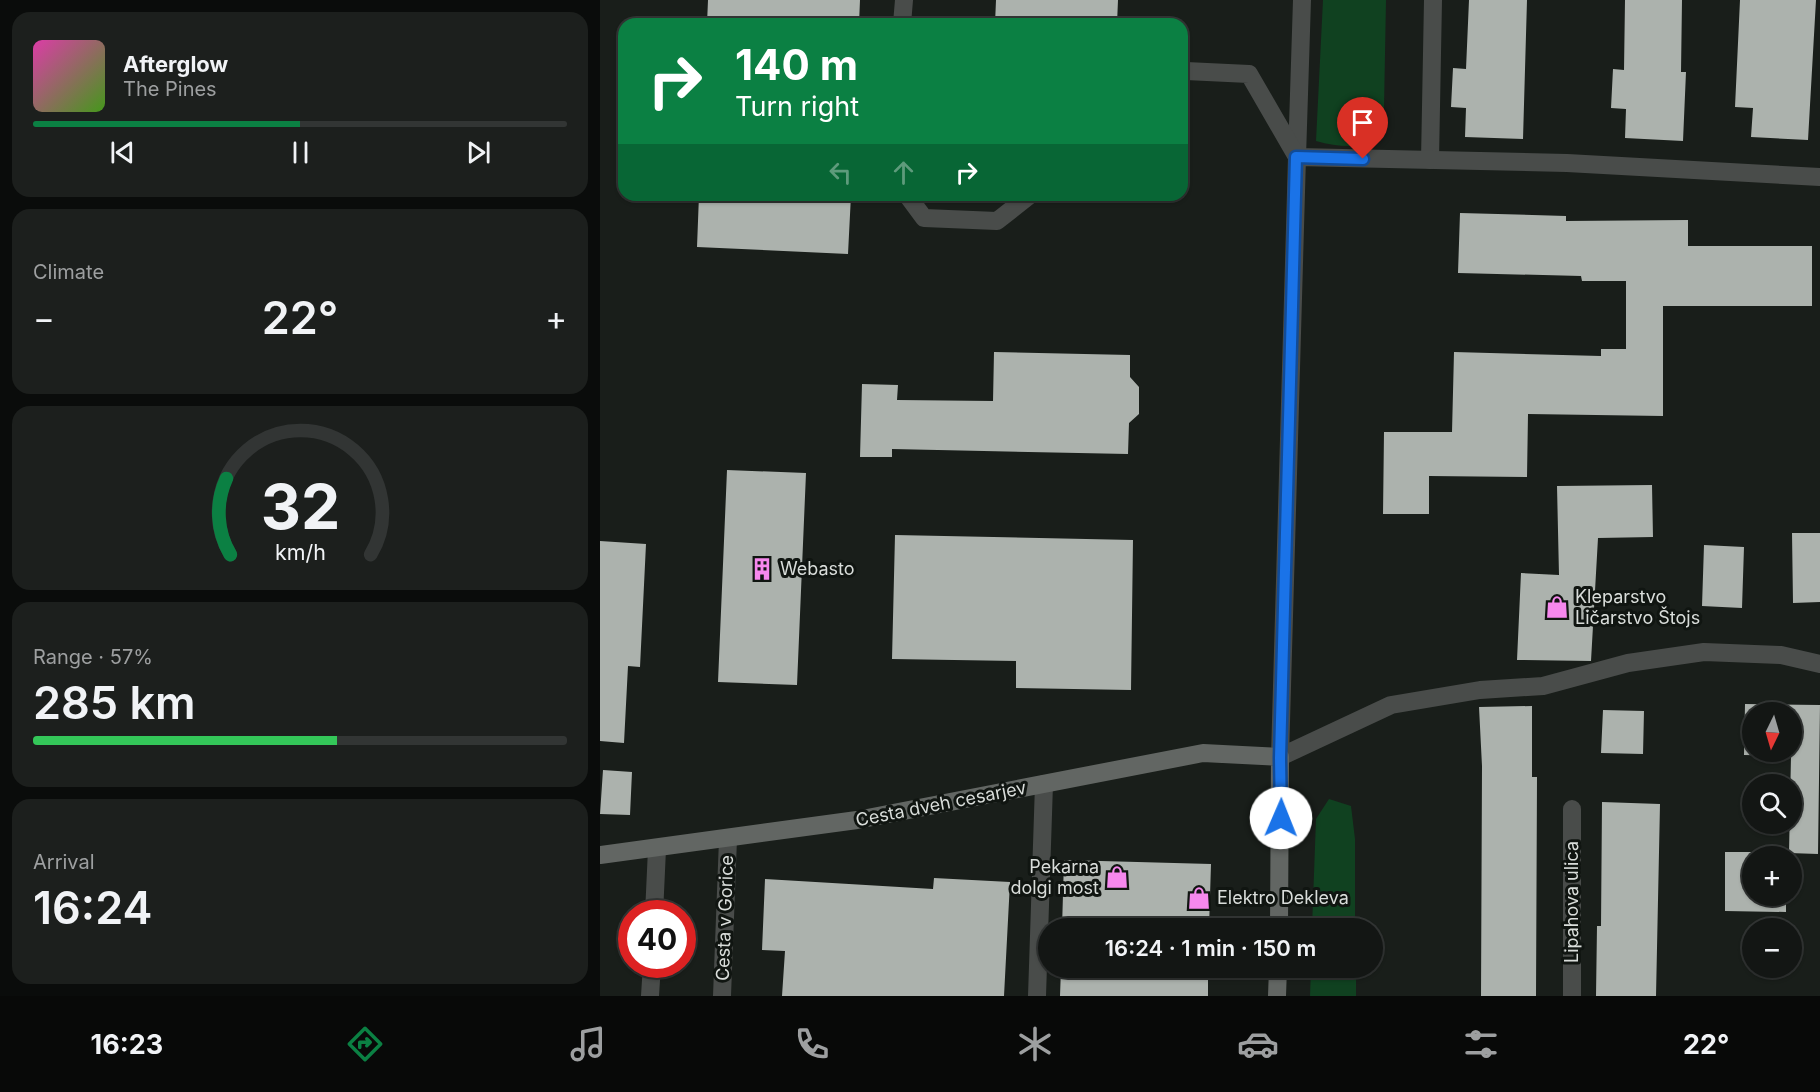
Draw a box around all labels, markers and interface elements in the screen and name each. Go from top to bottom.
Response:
text: 140 m [735,39,858,90]
icon: right [636,42,714,120]
text: Afterglow [123,51,228,77]
text: The Pines [123,77,217,101]
text: Turn right [735,90,859,123]
pin [1337,97,1388,159]
icon: arrive [1346,106,1379,139]
icon: previous [106,136,139,169]
icon: pause [284,136,317,169]
icon: next [462,136,495,169]
icon: left [824,156,857,189]
icon: ahead [887,156,920,189]
icon: right [950,156,983,189]
text: Climate [33,260,104,284]
text: 22° [262,290,338,345]
text: − [33,298,55,338]
text: + [545,298,567,338]
text: 32 [260,469,340,544]
text: km/h [275,539,325,565]
building icon: Webasto [749,556,775,582]
place label: Webasto [780,558,855,579]
place label: Kleparstvo Ličarstvo Štojs [1575,586,1700,628]
shop icon: Kleparstvo Ličarstvo Štojs [1544,594,1570,620]
text: Range · 57% [33,645,153,669]
text: 285 km [33,675,196,730]
north arrow [1742,702,1802,762]
map controls [1742,702,1802,978]
button: search [1742,774,1802,834]
street label: Cesta dveh cesarjev [854,777,1028,830]
position arrow [1249,786,1313,850]
street label: Lipahova ulica [1561,841,1582,963]
button: + [1742,846,1802,906]
text: Arrival [33,850,95,874]
street label: Cesta v Gorice [712,855,737,981]
place label: Pekarna dolgi most [1010,856,1099,898]
shop icon: Pekarna dolgi most [1104,864,1130,890]
text: 16:24 [33,880,152,935]
shop icon: Elektro Dekleva [1186,885,1212,911]
place label: Elektro Dekleva [1217,887,1349,908]
speed limit sign: 40 [618,900,696,978]
button: − [1742,918,1802,978]
text: 16:24 · 1 min · 150 m [1105,935,1316,961]
icon: directions [344,1023,386,1065]
icon: music [567,1023,609,1065]
icon: phone [791,1023,833,1065]
icon: climate [1014,1023,1056,1065]
icon: car [1237,1023,1279,1065]
icon: filters [1460,1023,1502,1065]
text: 16:23 [91,1028,163,1061]
text: 22° [1683,1028,1729,1061]

